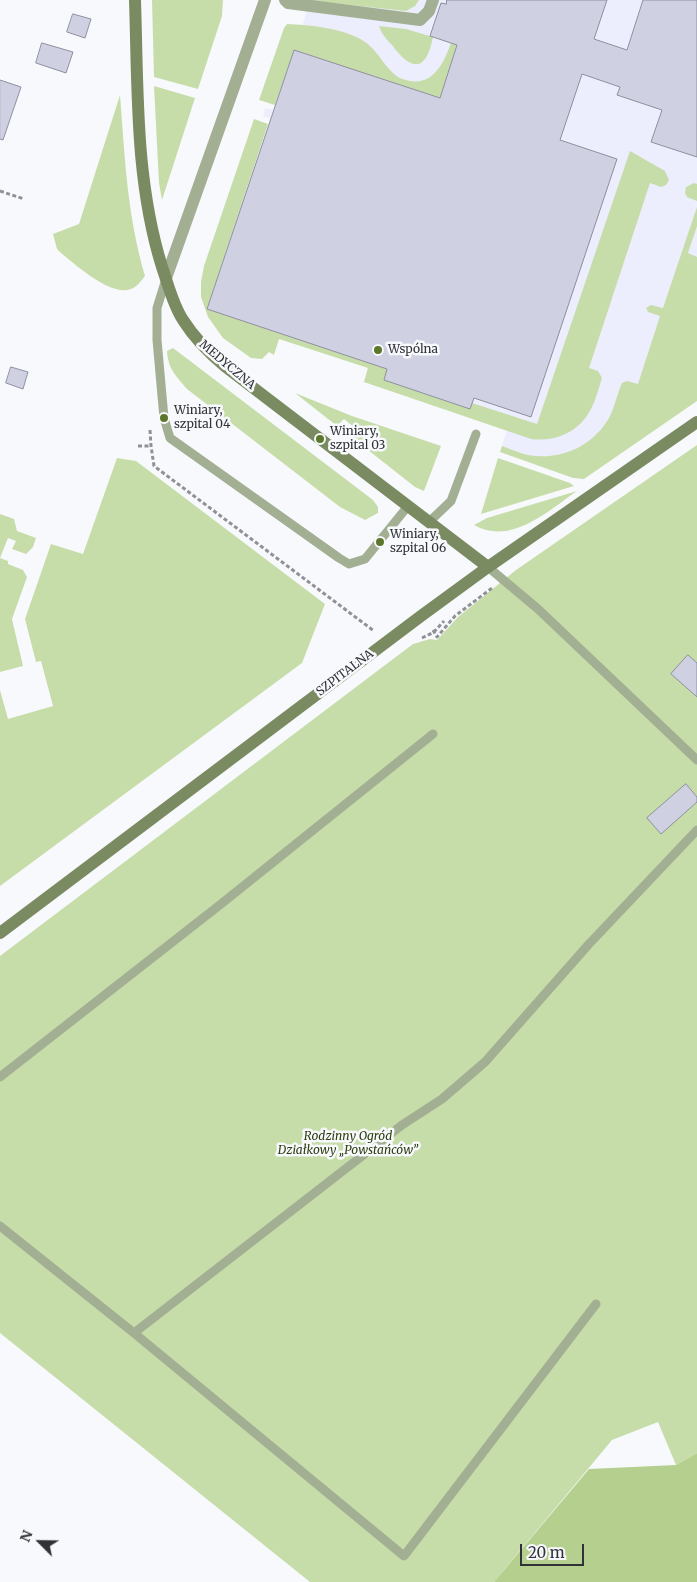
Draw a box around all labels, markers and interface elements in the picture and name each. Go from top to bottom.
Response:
street label: MEDYCZNA [196,337,258,393]
place label: Wspólna [388,343,438,357]
marker: Wspólna [372,344,384,356]
place label: Winiary, szpital 04 [174,404,230,432]
marker: Winiary, szpital 04 [158,412,170,424]
place label: Winiary, szpital 03 [330,425,385,453]
marker: Winiary, szpital 03 [314,433,326,445]
place label: Winiary, szpital 06 [390,528,446,556]
marker: Winiary, szpital 06 [374,536,386,548]
street label: SZPITALNA [314,647,376,699]
park label: Rodzinny Ogród Działkowy „Powstańców” [278,1130,418,1158]
north arrow [15,1517,65,1567]
text: N [16,1528,37,1545]
scale bar [522,1534,586,1566]
text: 20 m [528,1543,565,1562]

